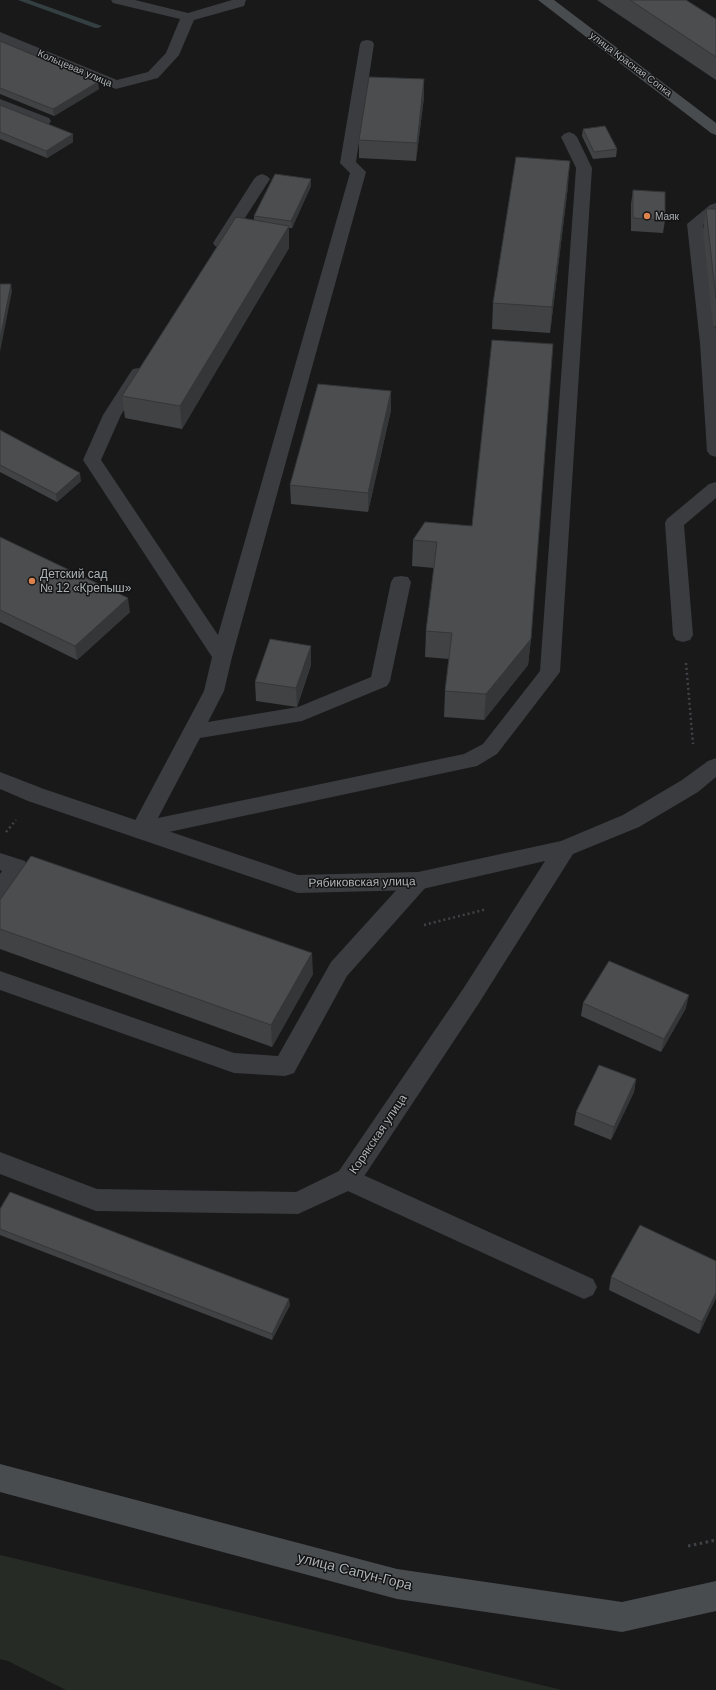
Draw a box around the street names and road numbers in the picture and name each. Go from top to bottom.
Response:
street label: улица Красная Сопка [588,30,675,99]
street label: Кольцевая улица [36,47,114,89]
street label: Рябиковская улица [308,874,416,890]
street label: Корякская улица [346,1091,410,1177]
street label: улица Сапун-Гора [296,1549,414,1593]

